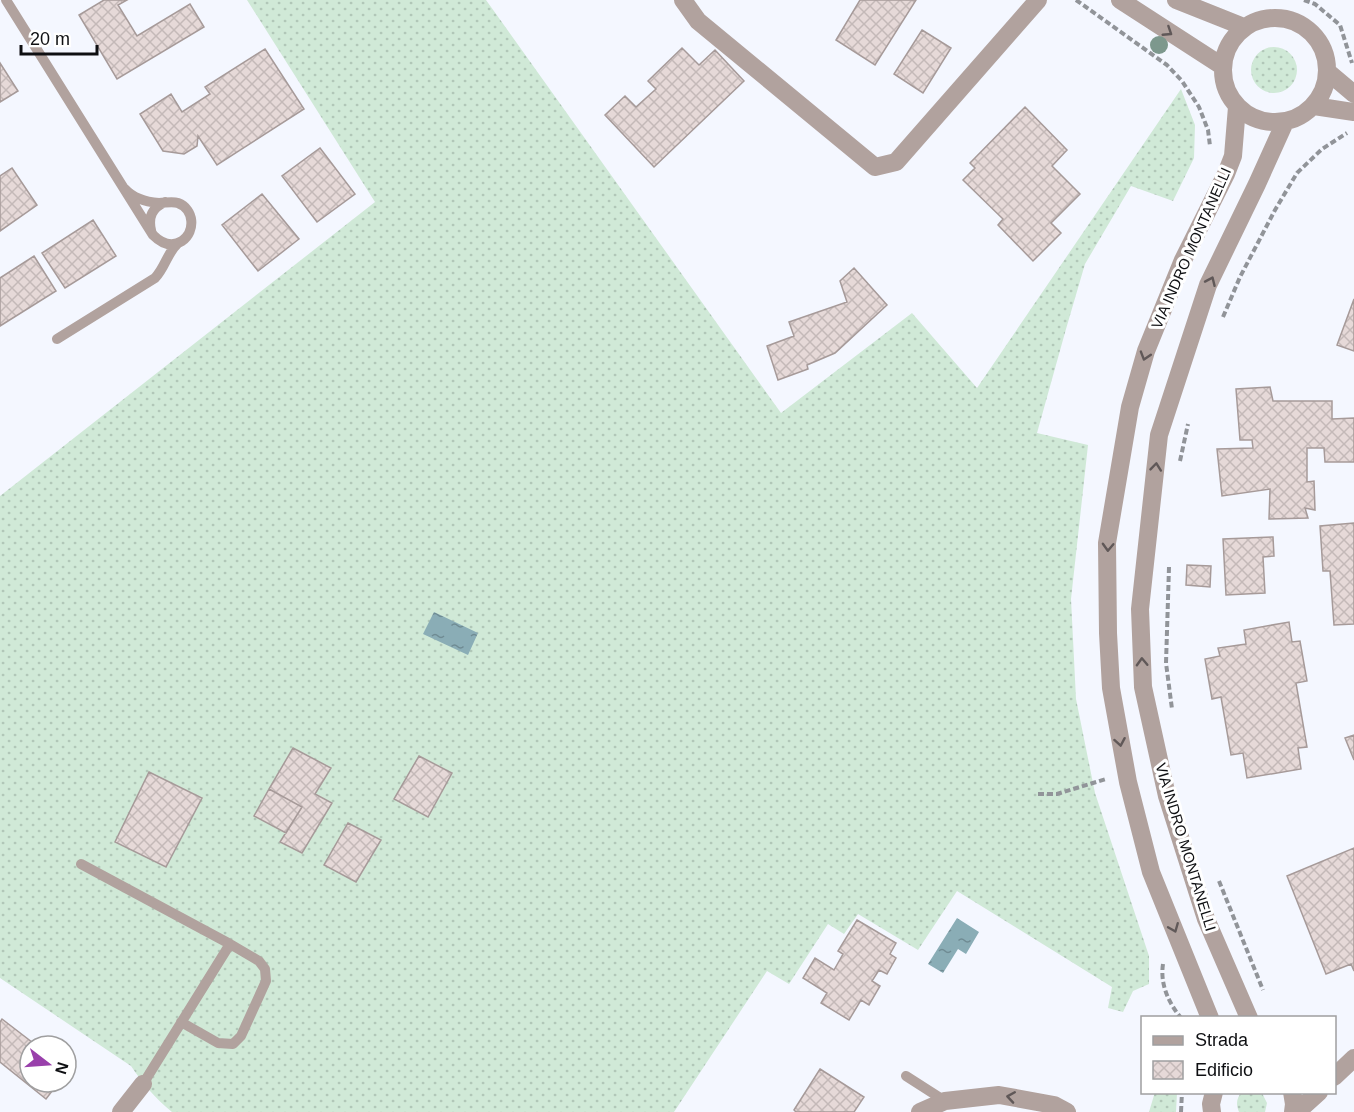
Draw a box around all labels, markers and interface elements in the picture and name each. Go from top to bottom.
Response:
scale bar [21,18,98,56]
one-way arrow [1162,25,1172,37]
text: 20 m [30,29,70,49]
street label: VIA INDRO MONTANELLI [1148,165,1234,331]
one-way arrow [1203,276,1215,287]
one-way arrow [1139,350,1152,361]
one-way arrow [1149,463,1161,472]
one-way arrow [1101,543,1114,552]
one-way arrow [1136,657,1148,666]
one-way arrow [1114,737,1126,746]
street label: VIA INDRO MONTANELLI [1152,761,1220,933]
one-way arrow [1167,922,1179,933]
legend [1141,1016,1336,1094]
text: Strada [1195,1030,1249,1050]
north arrow [18,1034,78,1094]
text: N [52,1060,72,1076]
text: Edificio [1195,1060,1253,1080]
one-way arrow [1006,1092,1016,1104]

